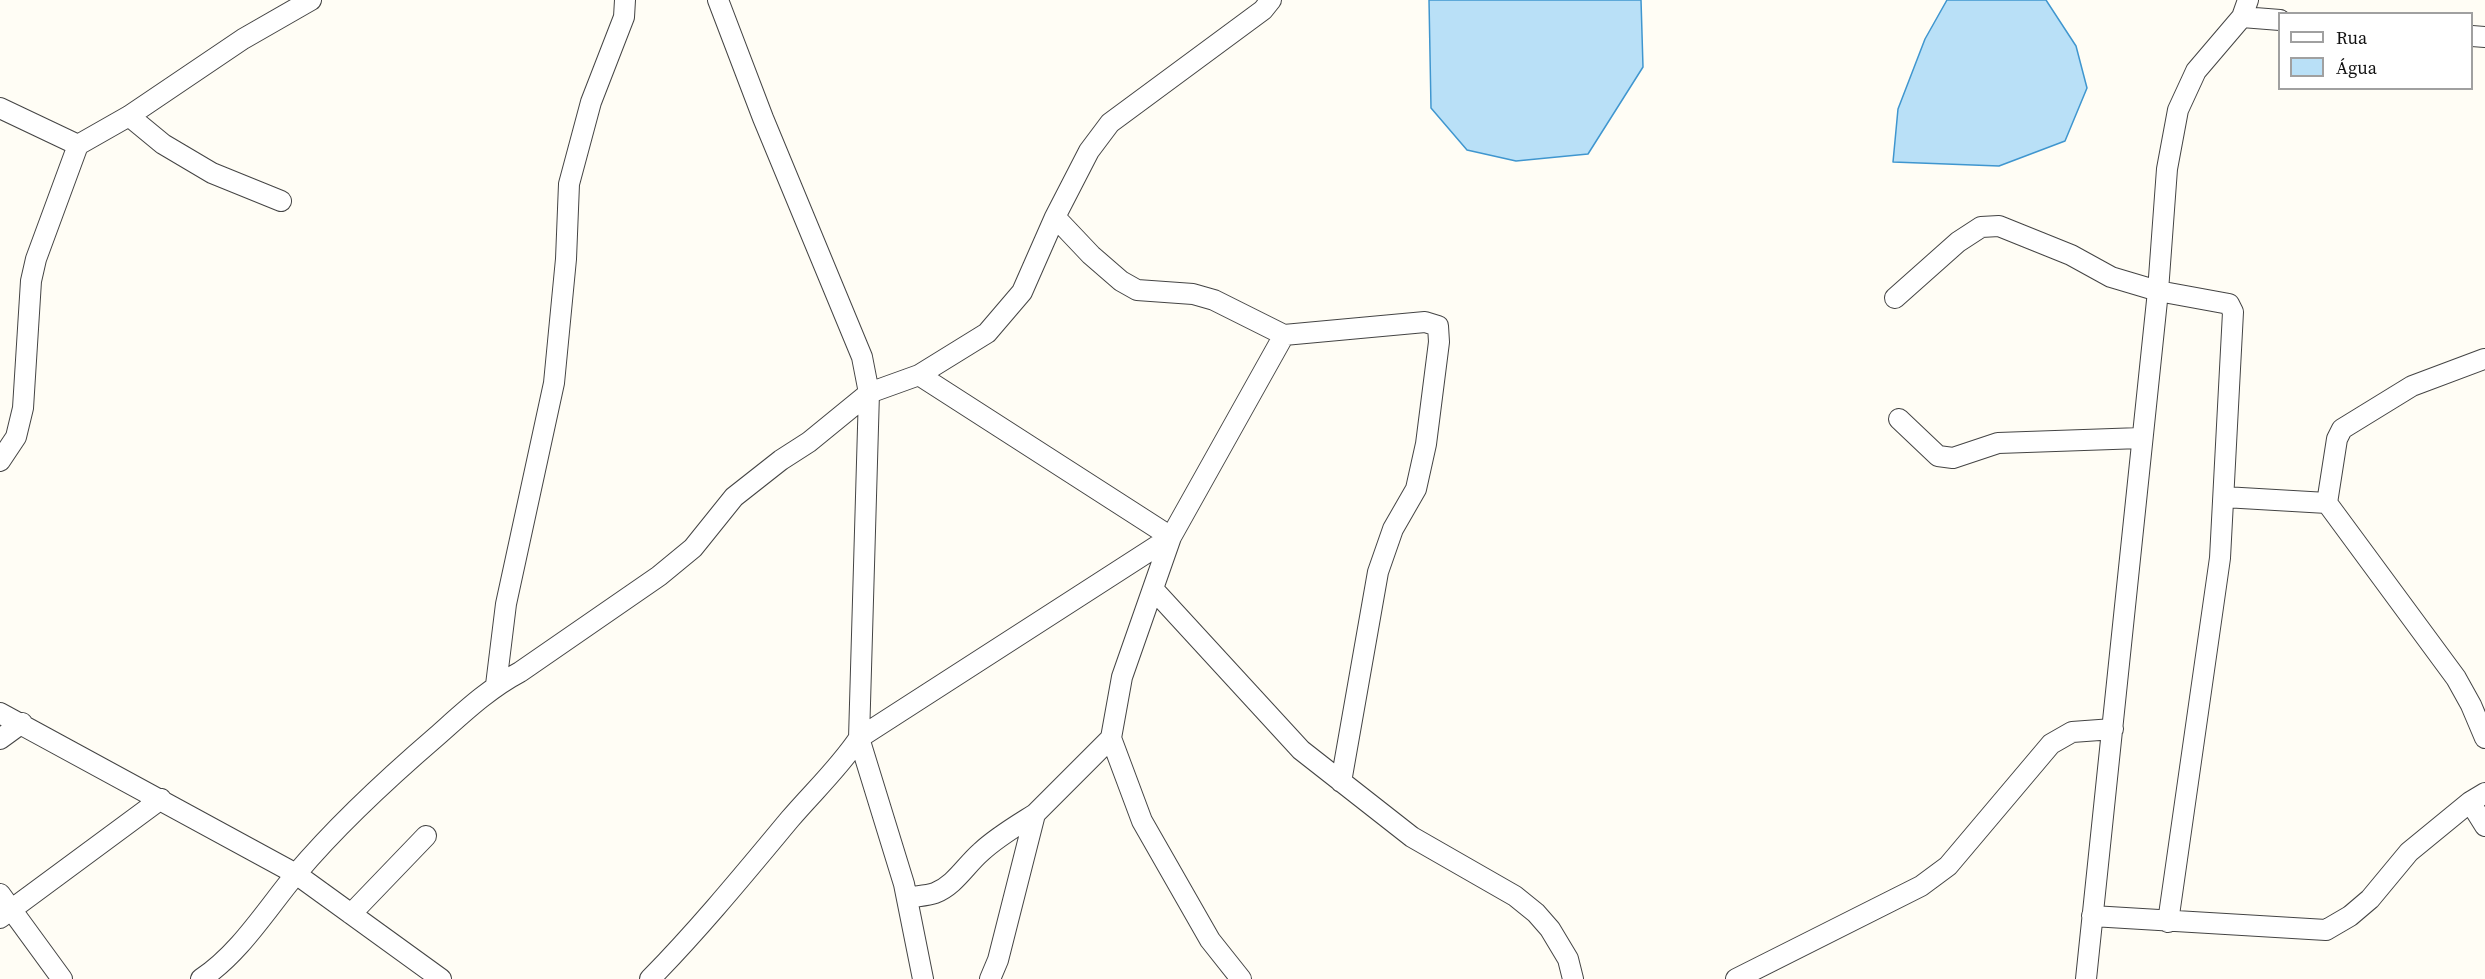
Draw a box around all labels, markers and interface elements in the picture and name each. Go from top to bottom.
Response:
legend [2278,12,2473,90]
text: Rua [2336,25,2367,50]
text: Água [2336,55,2377,80]

